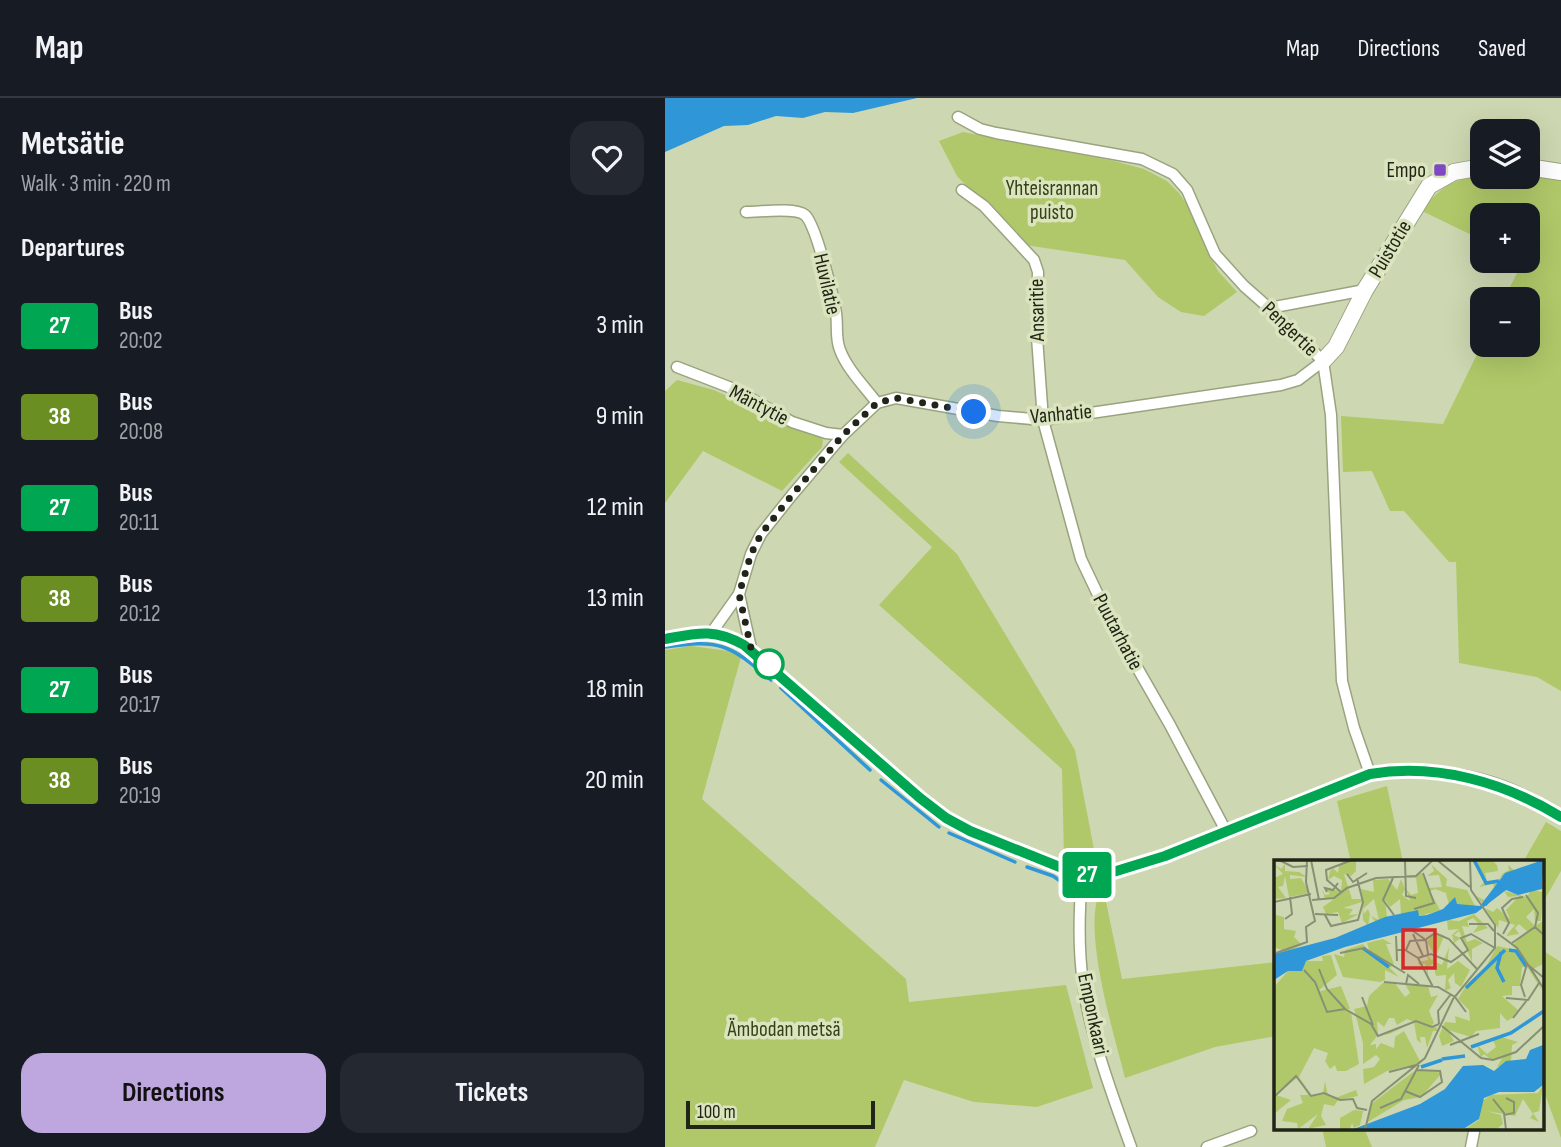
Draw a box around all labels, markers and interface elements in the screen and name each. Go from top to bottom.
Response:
text: Map [35,28,84,68]
text: Map [1286,34,1319,63]
text: Directions [1357,34,1440,63]
text: Saved [1478,34,1526,63]
map controls [1470,119,1540,357]
button: layers [1470,119,1540,189]
button: heart [570,121,644,195]
text: Metsätie [21,124,125,164]
place label: Empo [1386,158,1426,183]
marker: Empo [1432,162,1448,178]
text: Walk · 3 min · 220 m [21,170,171,198]
park label: Yhteisrannan puisto [1006,176,1098,225]
button: + [1470,203,1540,273]
street label: Puistotie [1363,216,1417,282]
text: Departures [21,233,125,264]
street label: Huvilatie [808,251,846,317]
street label: Ansaritie [1024,278,1050,343]
button: − [1470,287,1540,357]
text: Bus [119,296,153,327]
street label: Pengertie [1257,296,1323,362]
text: 3 min [596,310,644,341]
text: 27 [49,311,70,340]
text: 20:02 [119,327,163,355]
street label: Mäntytie [725,379,793,431]
text: Bus [119,387,153,418]
your location [956,394,991,429]
street label: Vanhatie [1029,399,1093,429]
text: 9 min [596,401,644,432]
text: 38 [48,402,71,431]
text: 20:08 [119,418,163,446]
text: Bus [119,478,153,509]
text: 12 min [587,492,644,523]
text: 27 [49,493,70,522]
text: 20:11 [119,509,159,537]
text: Bus [119,569,153,600]
text: 13 min [587,583,644,614]
text: 38 [48,584,71,613]
street label: Puutarhatie [1088,590,1148,674]
text: 20:12 [119,600,161,628]
unlabelled marker [754,649,784,679]
text: Bus [119,660,153,691]
text: 18 min [587,674,644,705]
text: 27 [49,675,70,704]
text: 20:17 [119,691,160,719]
text: Bus [119,751,153,782]
text: 20 min [585,765,644,796]
text: 38 [48,766,71,795]
text: 20:19 [119,782,161,810]
line badge: 27 [1055,852,1118,898]
text: 27 [1077,860,1098,889]
inset map [1274,860,1543,1130]
street label: Emponkaari [1072,971,1114,1057]
park label: Ämbodan metsä [726,1017,841,1042]
button: Directions [21,1053,326,1133]
button: Tickets [340,1053,644,1133]
scale bar [686,1098,875,1130]
text: 100 m [697,1101,736,1124]

